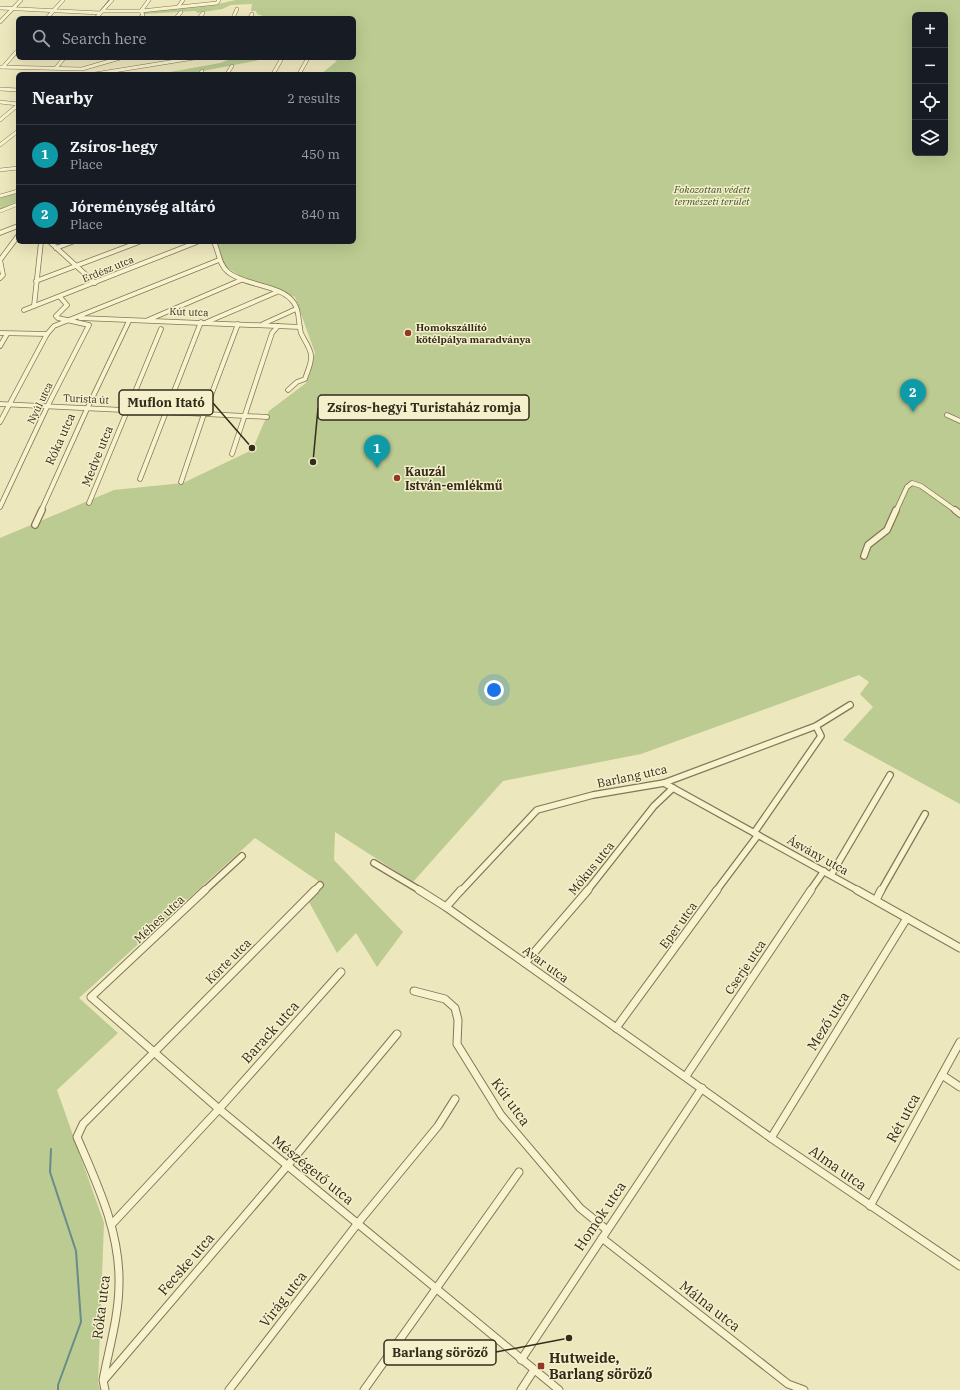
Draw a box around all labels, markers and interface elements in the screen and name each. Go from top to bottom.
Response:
map controls [912,12,948,156]
button: + [912,12,948,48]
search box [16,16,356,60]
icon: search [30,27,52,49]
text: Search here [62,29,147,48]
button: − [912,48,948,84]
button: locate [912,84,948,120]
text: Nearby [32,87,93,109]
text: 2 results [287,90,340,107]
button: layers [912,120,948,156]
text: Zsíros-hegy [70,137,158,156]
text: 1 [41,146,49,163]
text: 450 m [301,146,340,163]
text: Place [70,156,103,173]
park label: Fokozottan védett természeti terület [673,183,750,208]
text: Jóreménység altáró [70,197,215,216]
text: 2 [41,206,49,223]
text: 840 m [301,206,340,223]
text: Place [70,216,103,233]
street label: Erdész utca [80,253,136,285]
street label: Kút utca [169,305,209,319]
place label: Homokszállító kötélpálya maradványa [416,321,531,346]
marker: Homokszállító kötélpálya maradványa [403,328,413,338]
street label: Nyúl utca [24,379,56,426]
pin: 2 [900,379,926,412]
callout: Muflon Itató [119,390,213,415]
street label: Turista út [63,391,110,407]
text: Muflon Itató [127,394,205,411]
callout: Zsíros-hegyi Turistaház romja [318,395,529,420]
text: Zsíros-hegyi Turistaház romja [327,399,522,416]
street label: Róka utca [42,410,78,467]
street label: Medve utca [78,423,116,489]
pin: 1 [364,435,390,468]
place label: Kauzál István-emlékmű [405,464,503,493]
marker: Kauzál István-emlékmű [392,473,402,483]
your location [484,680,504,700]
street label: Barlang utca [596,761,669,791]
street label: Ásvány utca [785,832,852,878]
street label: Mókus utca [565,838,617,898]
street label: Méhes utca [131,891,188,946]
street label: Eper utca [656,898,700,951]
street label: Körte utca [202,935,254,987]
street label: Cserje utca [721,936,769,997]
street label: Avar utca [520,942,572,986]
street label: Mező utca [803,988,853,1054]
street label: Barack utca [237,997,303,1067]
street label: Kút utca [488,1075,535,1130]
street label: Rét utca [882,1090,924,1146]
street label: Mészégető utca [268,1131,358,1209]
street label: Alma utca [806,1142,871,1195]
street label: Homok utca [570,1178,630,1254]
street label: Fecske utca [154,1229,218,1299]
street label: Virág utca [255,1267,311,1331]
street label: Róka utca [88,1273,114,1340]
street label: Málna utca [676,1277,744,1336]
callout: Barlang söröző [384,1340,496,1365]
text: Barlang söröző [392,1344,488,1361]
place label: Hutweide, Barlang söröző [549,1349,652,1383]
marker: Hutweide, Barlang söröző [536,1361,546,1371]

